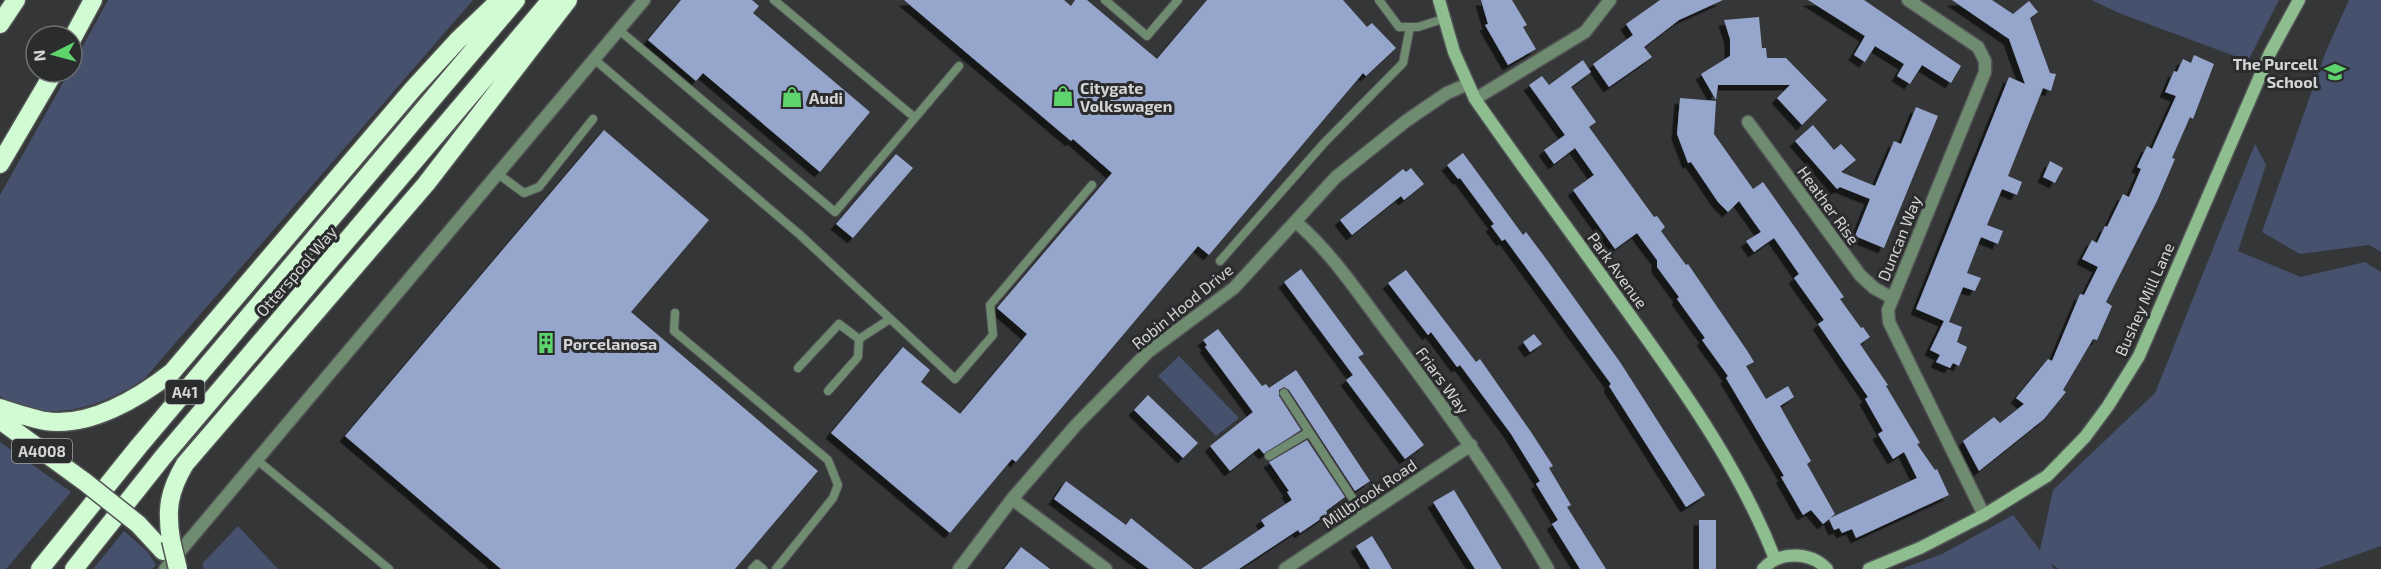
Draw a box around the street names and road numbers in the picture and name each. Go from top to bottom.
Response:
street label: Heather Rise [1794,162,1864,248]
street label: Duncan Way [1873,192,1925,284]
street label: Otterspool Way [252,222,341,320]
street label: Park Avenue [1584,228,1652,312]
street label: Bushey Mill Lane [2110,239,2178,359]
street label: Robin Hood Drive [1128,259,1236,353]
street label: Friars Way [1412,343,1474,417]
road number: A41 [166,380,204,404]
road number: A4008 [12,439,72,463]
street label: Millbrook Road [1318,455,1420,531]

